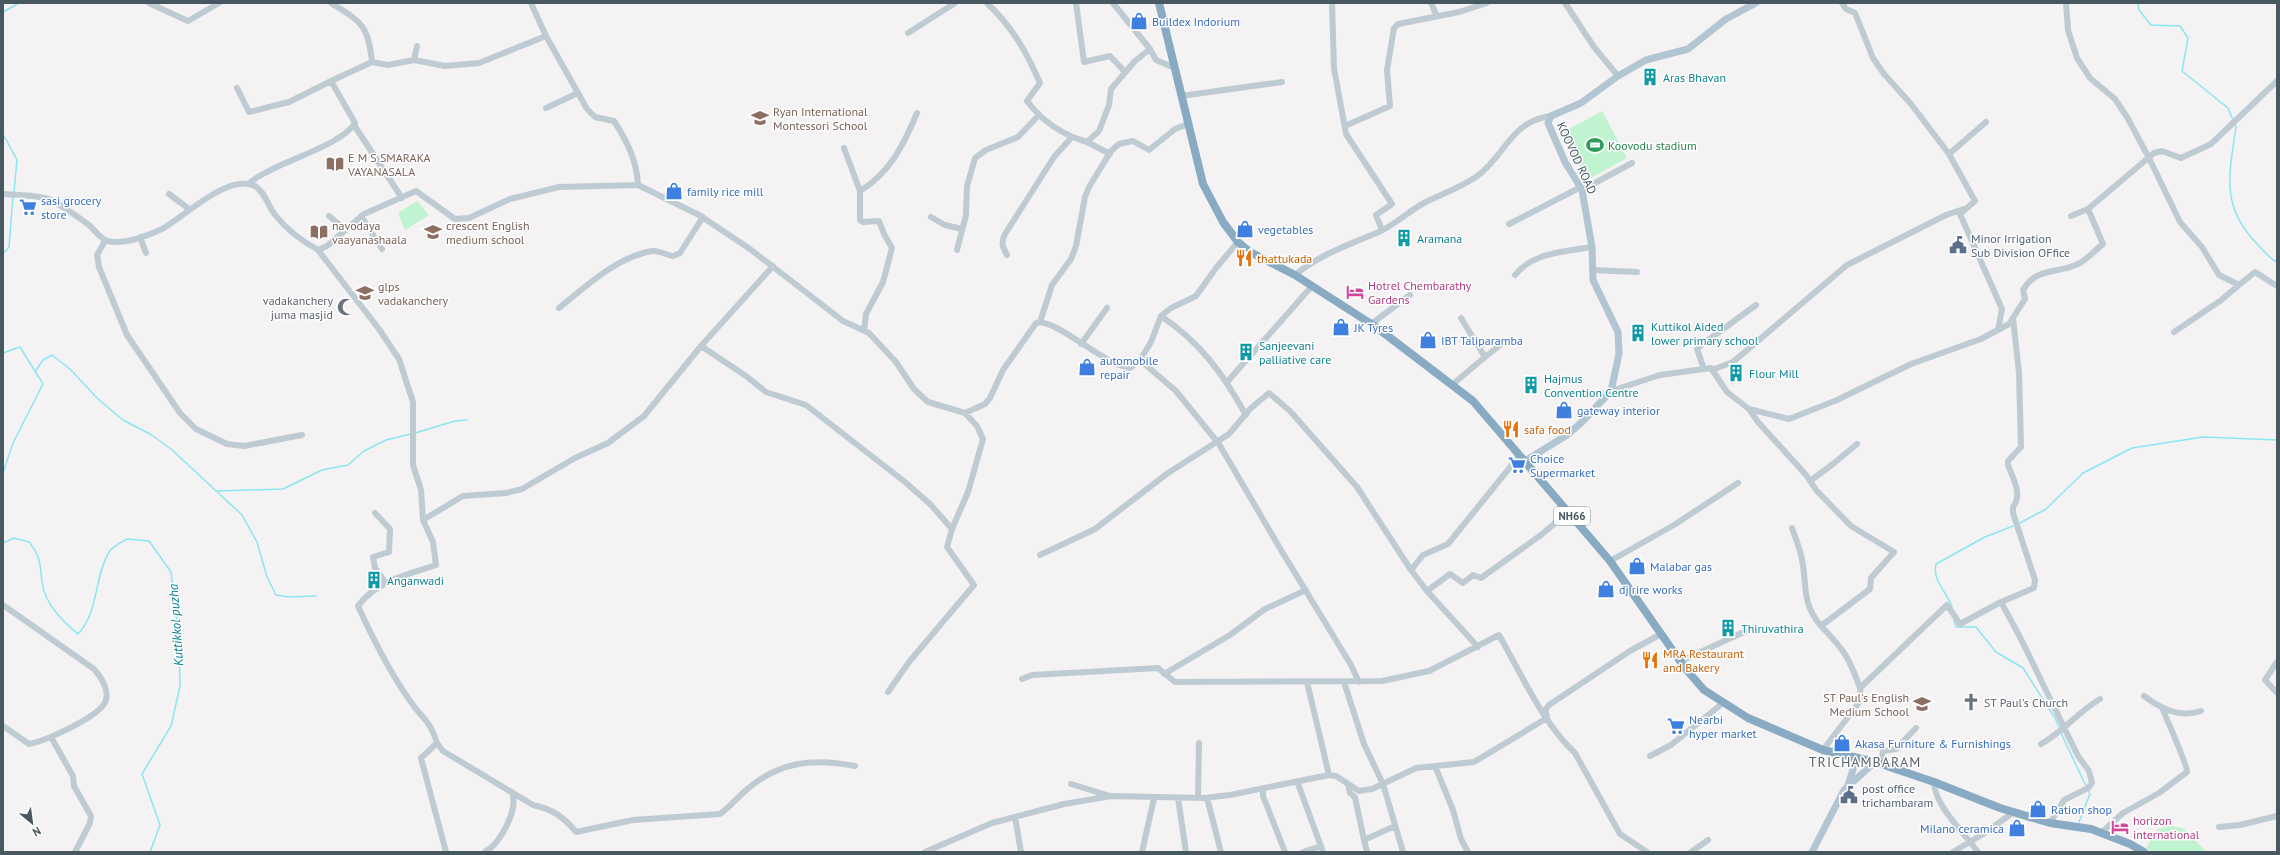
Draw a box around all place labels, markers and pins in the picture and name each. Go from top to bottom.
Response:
shop icon: Buildex Indorium [1129,11,1149,31]
place label: Buildex Indorium [1152,14,1240,29]
building icon: Aras Bhavan [1640,67,1660,87]
place label: Aras Bhavan [1663,70,1726,85]
place label: Ryan International Montessori School [773,104,868,133]
school or university icon: Ryan International Montessori School [750,108,770,128]
sports icon: Koovodu stadium [1585,135,1605,155]
place label: Koovodu stadium [1608,138,1697,153]
place label: E M S SMARAKA VAYANASALA [347,150,431,179]
library icon: E M S SMARAKA VAYANASALA [325,154,345,174]
shop icon: family rice mill [664,181,684,201]
place label: family rice mill [687,184,764,199]
place label: sasi grocery store [41,193,102,222]
supermarket icon: sasi grocery store [18,197,38,217]
place label: navodaya vaayanashaala [332,218,407,247]
place label: crescent English medium school [446,218,530,247]
shop icon: vegetables [1235,219,1255,239]
library icon: navodaya vaayanashaala [309,222,329,242]
school or university icon: crescent English medium school [423,222,443,242]
place label: vegetables [1258,222,1313,237]
building icon: Aramana [1394,228,1414,248]
place label: Aramana [1417,231,1462,246]
place label: Minor Irrigation Sub Division OFfice [1971,231,2070,260]
public building icon: Minor Irrigation Sub Division OFfice [1948,235,1968,255]
restaurant icon: thattukada [1234,248,1254,268]
place label: thattukada [1257,251,1312,266]
place label: Hotrel Chembarathy Gardens [1368,278,1472,307]
place label: glps vadakanchery [378,279,449,308]
hotel icon: Hotrel Chembarathy Gardens [1345,282,1365,302]
school or university icon: glps vadakanchery [355,283,375,303]
place label: vadakanchery juma masjid [263,293,333,322]
mosque icon: vadakanchery juma masjid [336,297,356,317]
shop icon: JK Tyres [1331,317,1351,337]
place label: Kuttikol Aided lower primary school [1651,319,1759,348]
place label: JK Tyres [1353,320,1393,335]
building icon: Kuttikol Aided lower primary school [1628,323,1648,343]
shop icon: IBT Taliparamba [1418,330,1438,350]
place label: IBT Taliparamba [1441,333,1523,348]
place label: Sanjeevani palliative care [1259,338,1331,367]
building icon: Sanjeevani palliative care [1236,342,1256,362]
place label: automobile repair [1100,353,1158,382]
shop icon: automobile repair [1077,357,1097,377]
building icon: Flour Mill [1726,363,1746,383]
place label: Flour Mill [1749,366,1799,381]
place label: Hajmus Convention Centre [1544,371,1639,400]
building icon: Hajmus Convention Centre [1521,375,1541,395]
shop icon: gateway interior [1554,400,1574,420]
place label: gateway interior [1577,403,1660,418]
restaurant icon: safa food [1501,419,1521,439]
place label: safa food [1524,422,1571,437]
place label: Choice Supermarket [1530,451,1595,480]
supermarket icon: Choice Supermarket [1507,455,1527,475]
shop icon: Malabar gas [1627,556,1647,576]
place label: Malabar gas [1650,559,1712,574]
building icon: Anganwadi [364,570,384,590]
place label: Anganwadi [387,573,444,588]
shop icon: dj rire works [1596,579,1616,599]
place label: dj rire works [1619,582,1683,597]
building icon: Thiruvathira [1718,618,1738,638]
place label: Thiruvathira [1741,621,1804,636]
place label: MRA Restaurant and Bakery [1663,646,1744,675]
restaurant icon: MRA Restaurant and Bakery [1640,650,1660,670]
place label: ST Paul's English Medium School [1823,690,1909,719]
church icon: ST Paul's Church [1961,692,1981,712]
school or university icon: ST Paul's English Medium School [1912,694,1932,714]
place label: ST Paul's Church [1984,695,2068,710]
place label: Nearbi hyper market [1689,712,1757,741]
supermarket icon: Nearbi hyper market [1666,716,1686,736]
shop icon: Akasa Furniture & Furnishings [1832,733,1852,753]
place label: Akasa Furniture & Furnishings [1855,736,2011,751]
place label: post office trichambaram [1862,781,1933,810]
public building icon: post office trichambaram [1839,785,1859,805]
shop icon: Ration shop [2028,799,2048,819]
place label: Ration shop [2051,802,2112,817]
place label: horizon international [2133,813,2200,842]
hotel icon: horizon international [2110,817,2130,837]
shop icon: Milano ceramica [2007,818,2027,838]
place label: Milano ceramica [1920,821,2004,836]

